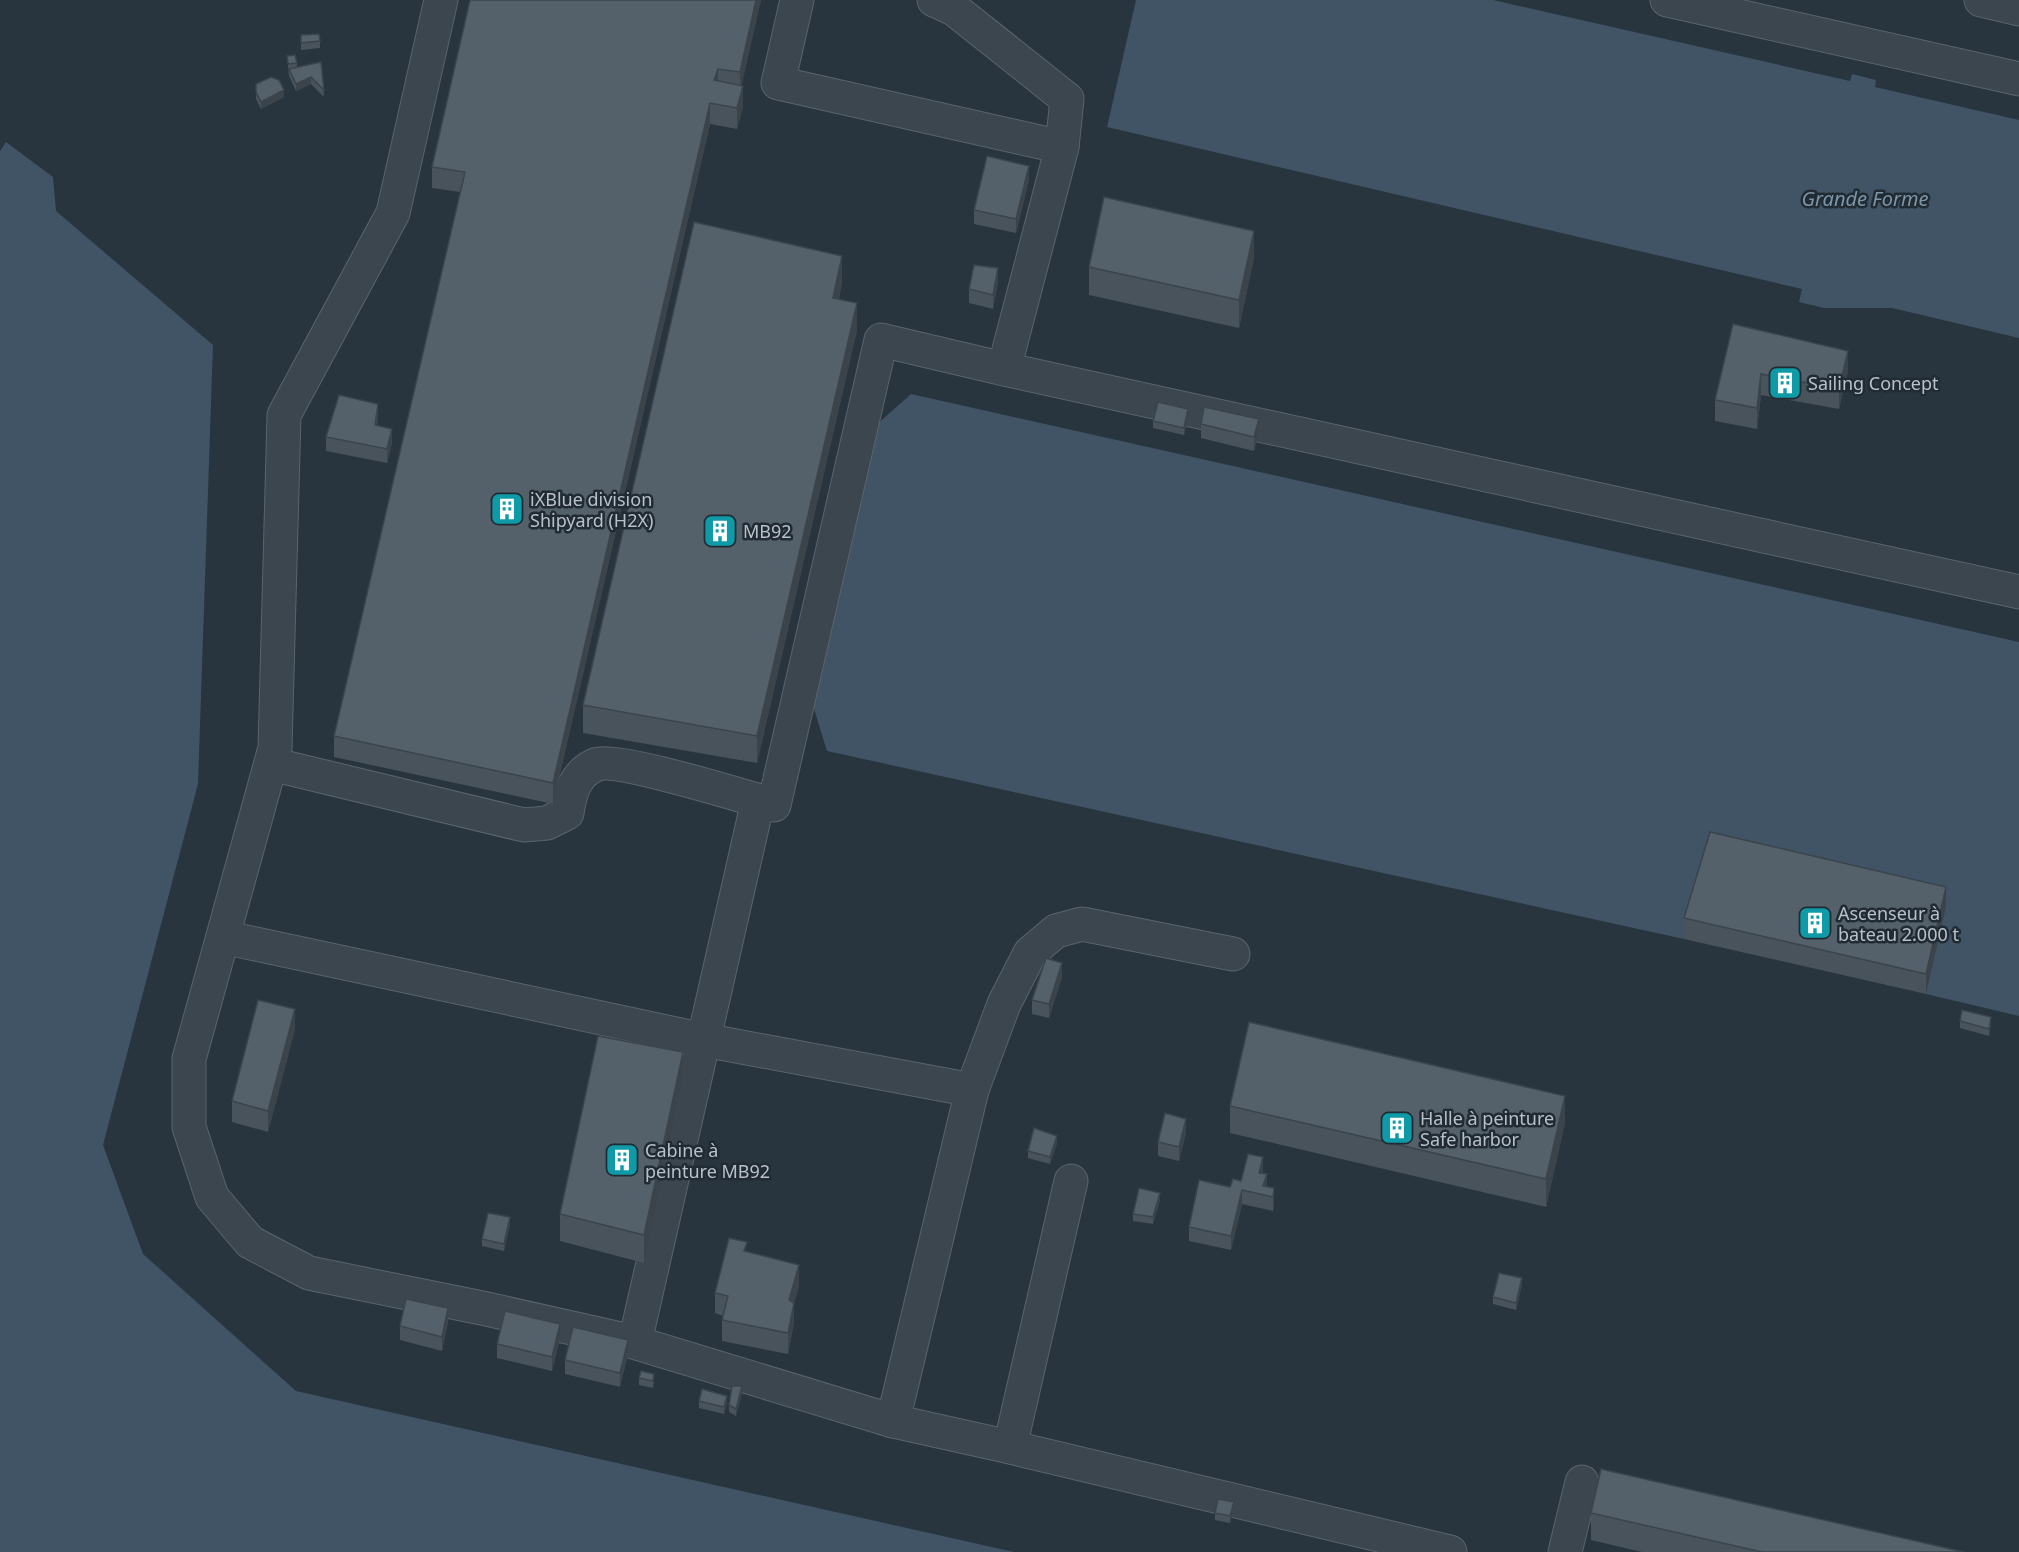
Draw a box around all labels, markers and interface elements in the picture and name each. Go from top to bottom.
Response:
water label: Grande Forme [1801,185,1929,212]
building icon: Sailing Concept [1767,365,1803,401]
place label: Sailing Concept [1808,371,1939,395]
place label: iXBlue division Shipyard (H2X) [530,487,653,532]
building icon: iXBlue division Shipyard (H2X) [489,491,525,527]
building icon: MB92 [702,513,738,549]
place label: MB92 [743,519,792,543]
place label: Ascenseur à bateau 2.000 t [1838,901,1959,946]
building icon: Ascenseur à bateau 2.000 t [1797,905,1833,941]
place label: Halle à peinture Safe harbor [1420,1106,1554,1151]
building icon: Halle à peinture Safe harbor [1379,1110,1415,1146]
place label: Cabine à peinture MB92 [645,1138,770,1183]
building icon: Cabine à peinture MB92 [604,1142,640,1178]

